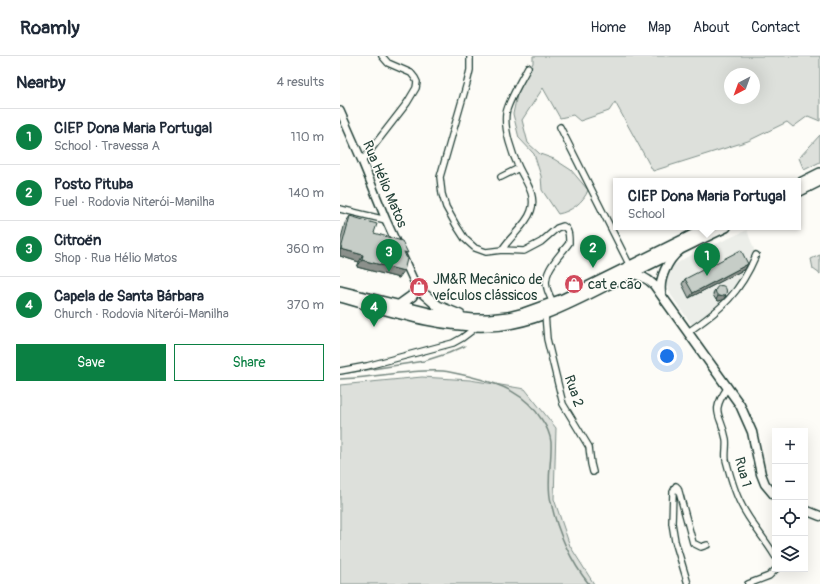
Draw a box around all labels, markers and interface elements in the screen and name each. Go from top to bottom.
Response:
text: Roamly [20,16,80,40]
text: Home [591,19,626,36]
text: Map [648,19,671,36]
text: About [693,19,729,36]
text: Contact [751,19,800,36]
north arrow [724,68,760,104]
text: Nearby [16,72,65,93]
text: 4 results [277,74,324,90]
text: CIEP Dona Maria Portugal [54,119,212,138]
text: 1 [26,129,32,145]
text: 110 m [291,129,324,145]
text: School · Travessa A [54,138,160,154]
street label: Rua Hélio Matos [359,138,411,231]
text: Posto Pituba [54,175,133,194]
popup [613,178,801,230]
text: 2 [25,185,33,201]
text: 140 m [288,185,324,201]
text: CIEP Dona Maria Portugal [628,187,786,206]
text: Fuel · Rodovia Niterói-Manilha [54,194,215,210]
text: School [628,206,665,222]
text: Citroën [54,231,102,250]
pin: 2 [580,235,606,268]
pin: 3 [376,239,402,272]
text: 3 [25,241,33,257]
text: 360 m [286,241,324,257]
pin: 1 [694,243,720,276]
text: Shop · Rua Hélio Matos [54,250,177,266]
place label: JM&R Mecânico de veículos clássicos [432,271,542,304]
shop icon: cat e cão [563,273,585,295]
shop icon: JM&R Mecânico de veículos clássicos [408,276,430,298]
place label: cat e cão [588,276,642,293]
text: Capela de Santa Bárbara [54,287,204,306]
pin: 4 [361,294,387,327]
text: 4 [25,297,33,313]
text: 370 m [287,297,324,313]
text: Church · Rodovia Niterói-Manilha [54,306,229,322]
button: Save [16,344,166,381]
button: Share [174,344,324,381]
your location [657,346,677,366]
street label: Rua 2 [561,373,587,409]
map controls [772,428,808,572]
button: + [772,428,808,464]
street label: Rua 1 [731,455,755,489]
button: − [772,464,808,500]
button: locate [772,500,808,536]
button: layers [772,536,808,572]

